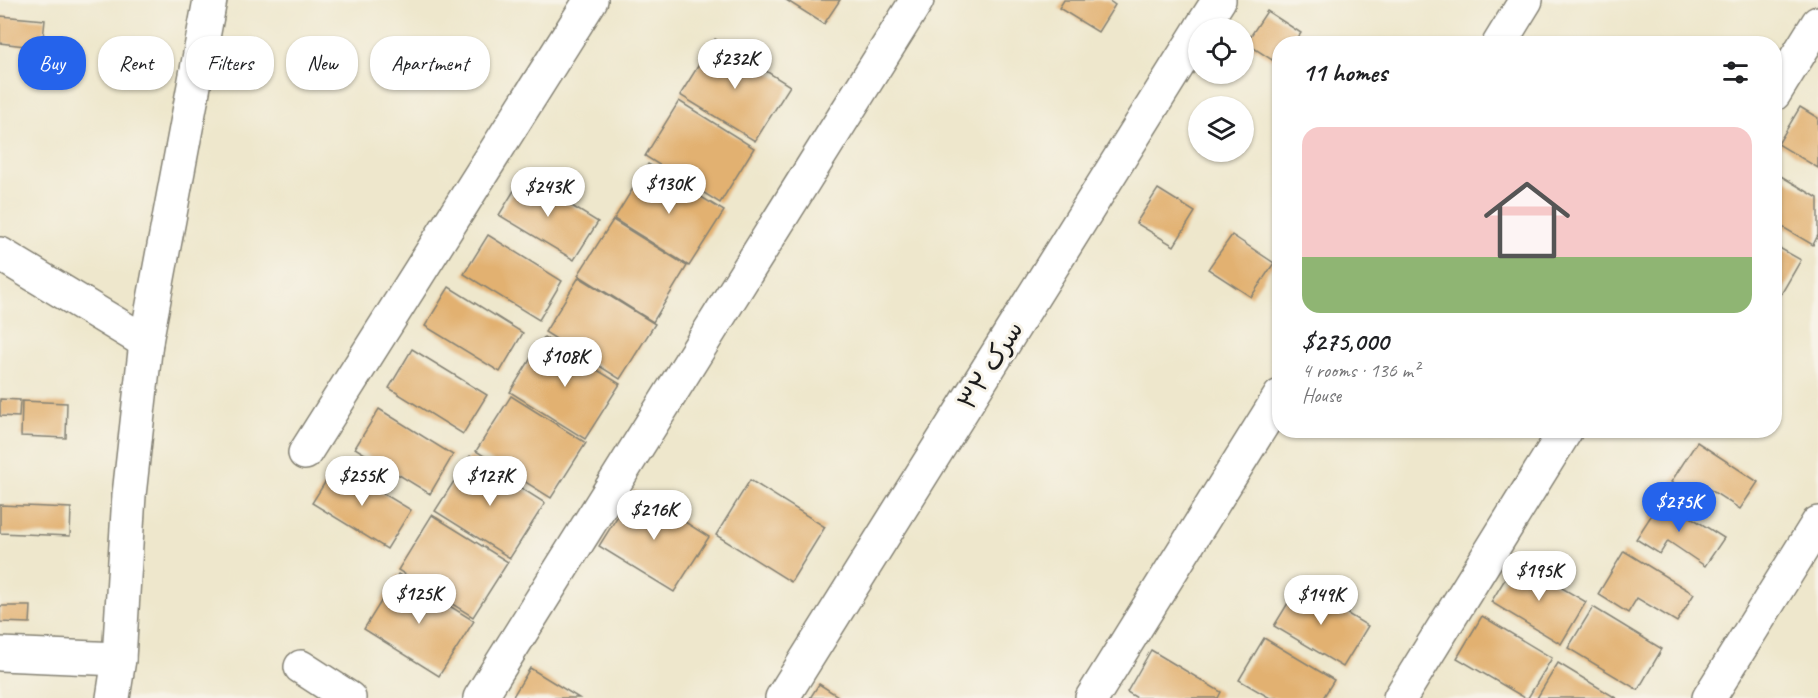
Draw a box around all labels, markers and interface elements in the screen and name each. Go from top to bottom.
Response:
map controls [1188,18,1254,162]
button: locate [1188,18,1254,84]
chip: Buy [18,36,86,90]
chip: Rent [98,36,174,90]
chip: Filters [186,36,274,90]
chip: New [286,36,358,90]
chip: Apartment [370,36,490,90]
pin: $232K [693,39,777,90]
text: $232K [712,46,758,71]
text: 11 homes [1302,56,1387,89]
icon: filters [1719,56,1752,89]
button: layers [1188,96,1254,162]
pin: $130K [627,164,711,215]
icon: home [1473,166,1581,274]
pin: $243K [506,167,590,218]
text: $130K [646,171,692,196]
text: $243K [525,174,571,199]
street label: سرک ۳۲ [950,315,1031,416]
text: $275,000 [1302,325,1389,358]
pin: $108K [523,337,607,388]
text: $108K [542,344,588,369]
text: 4 rooms · 136 m² [1302,358,1419,383]
text: House [1302,383,1341,408]
pin: $255K [320,456,404,507]
pin: $127K [448,456,532,507]
text: $255K [339,463,385,488]
text: $127K [467,463,513,488]
pin: $275K [1637,482,1721,533]
text: $275K [1656,489,1702,514]
pin: $216K [612,490,696,541]
text: $216K [631,497,677,522]
pin: $195K [1497,551,1581,602]
text: $195K [1516,558,1562,583]
pin: $125K [377,574,461,625]
pin: $149K [1279,575,1363,626]
text: $125K [396,581,442,606]
text: $149K [1298,582,1344,607]

